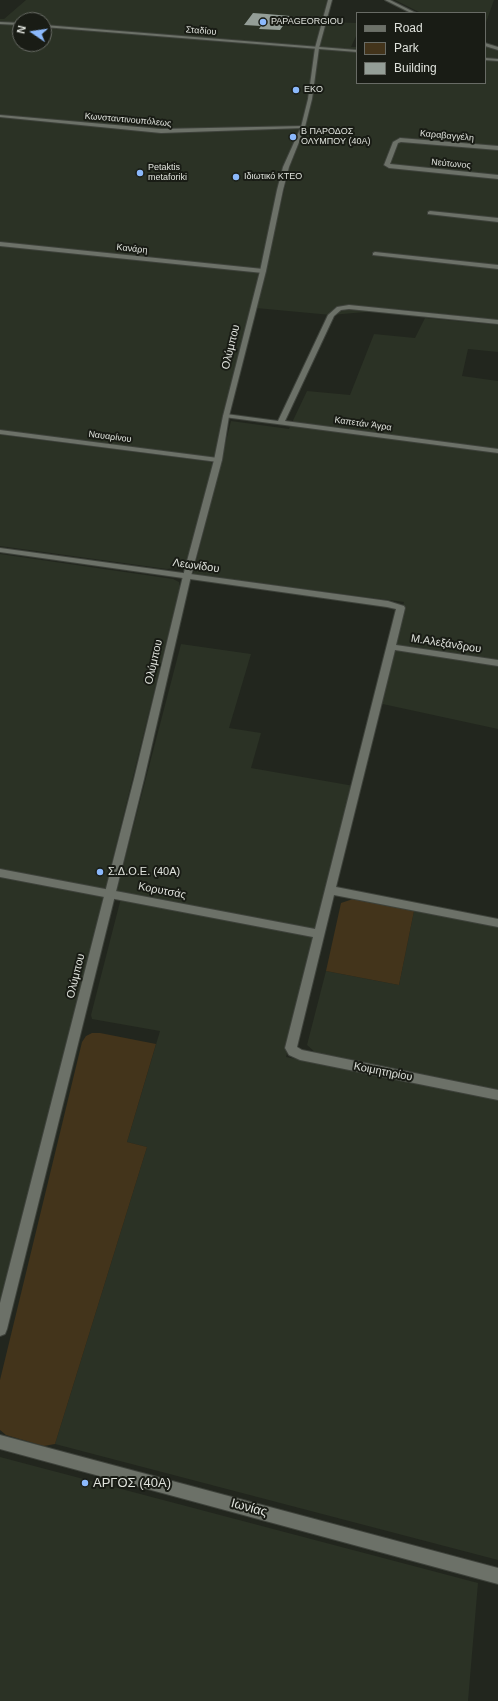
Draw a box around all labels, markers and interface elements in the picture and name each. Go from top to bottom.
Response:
north arrow [12,12,52,52]
legend [356,12,486,84]
marker: PAPAGEORGIOU [258,17,268,27]
place label: PAPAGEORGIOU [271,17,343,27]
text: Road [394,21,423,35]
text: N [15,24,28,35]
street label: Σταδίου [185,24,217,38]
text: Park [394,41,419,55]
text: Building [394,61,437,75]
marker: EKO [291,85,301,95]
place label: EKO [304,85,323,95]
street label: Κωνσταντινουπόλεως [84,111,172,129]
place label: Β ΠΑΡΟΔΟΣ ΟΛΥΜΠΟΥ (40Α) [301,127,370,148]
street label: Καραβαγγέλη [419,128,475,144]
marker: Β ΠΑΡΟΔΟΣ ΟΛΥΜΠΟΥ (40Α) [288,132,298,142]
street label: Νεύτωνος [431,157,471,171]
place label: Petaktis metaforiki [148,163,187,184]
marker: Petaktis metaforiki [135,168,145,178]
marker: Ιδιωτικό ΚΤΕΟ [231,172,241,182]
place label: Ιδιωτικό ΚΤΕΟ [244,172,302,182]
street label: Κανάρη [116,242,148,256]
street label: Ολύμπου [219,323,243,371]
street label: Καπετάν Άγρα [334,415,392,433]
street label: Ναυαρίνου [88,429,132,445]
street label: Λεωνίδου [172,556,220,576]
street label: Μ.Αλεξάνδρου [410,632,482,656]
street label: Ολύμπου [142,638,166,686]
place label: Σ.Δ.Ο.Ε. (40Α) [108,865,180,879]
marker: Σ.Δ.Ο.Ε. (40Α) [95,867,105,877]
street label: Κορυτσάς [137,880,187,902]
street label: Ολύμπου [64,952,88,1000]
street label: Κοιμητηρίου [353,1060,413,1084]
place label: ΑΡΓΟΣ (40Α) [93,1475,171,1491]
marker: ΑΡΓΟΣ (40Α) [80,1478,90,1488]
street label: Ιωνίας [229,1496,269,1520]

